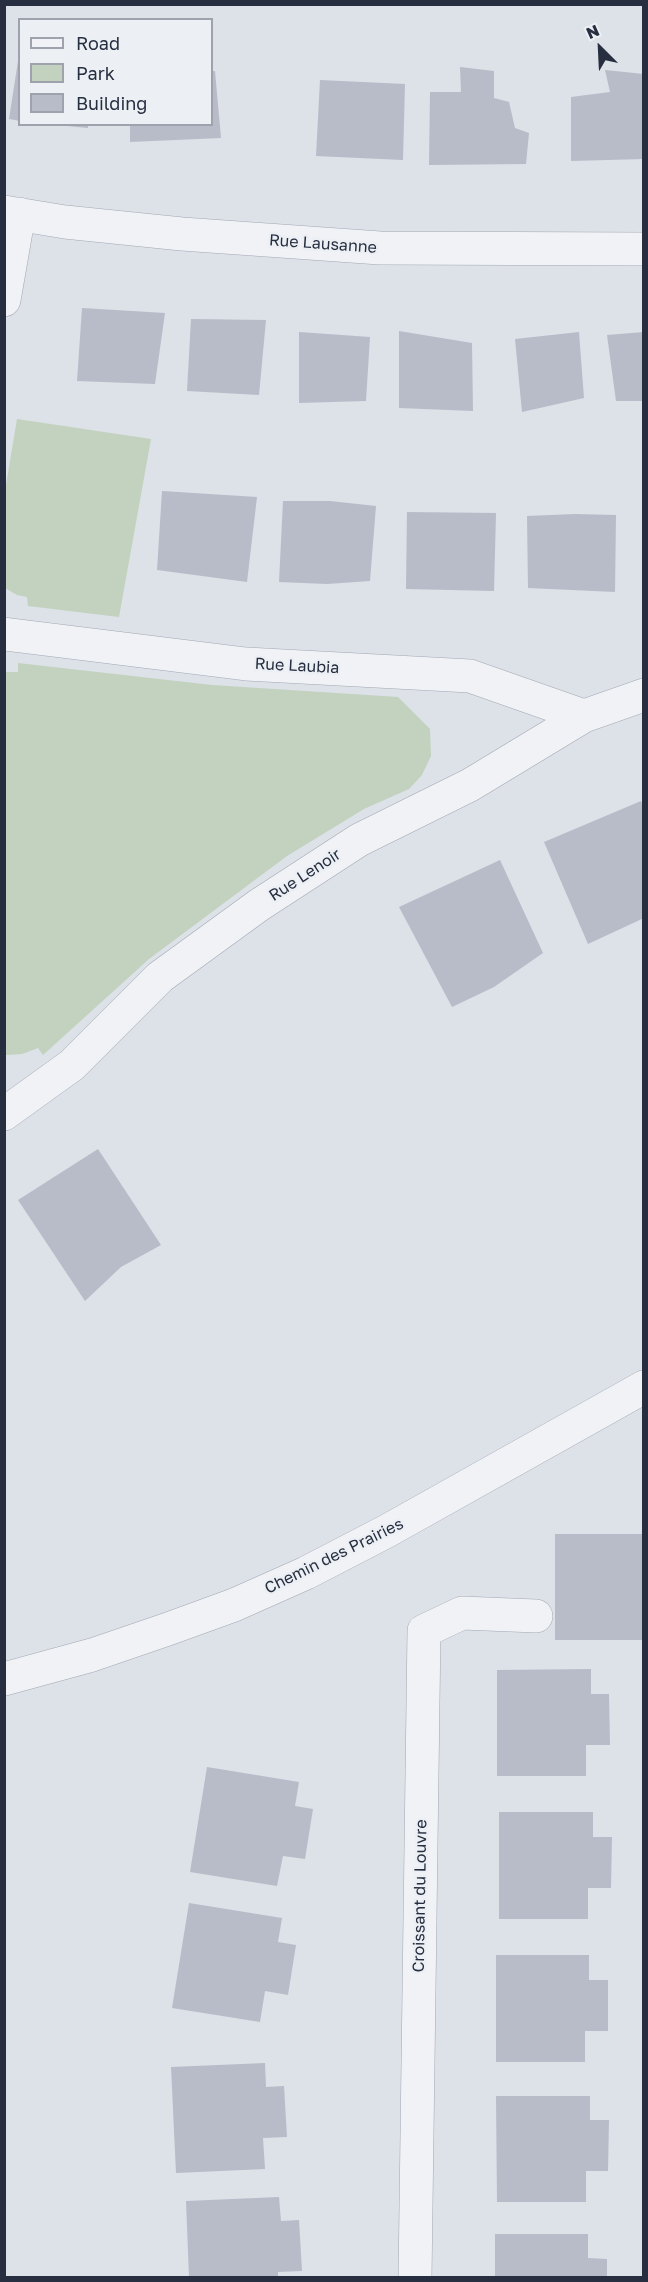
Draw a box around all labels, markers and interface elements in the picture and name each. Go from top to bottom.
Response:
legend [18,18,213,126]
north arrow [570,18,630,78]
text: N [583,20,602,43]
text: Road [76,32,120,54]
text: Park [76,62,115,84]
text: Building [76,92,147,114]
street label: Rue Lausanne [268,231,378,257]
street label: Rue Laubia [254,654,340,678]
street label: Rue Lenoir [266,845,344,905]
street label: Chemin des Prairies [261,1514,407,1598]
street label: Croissant du Louvre [409,1819,431,1973]

